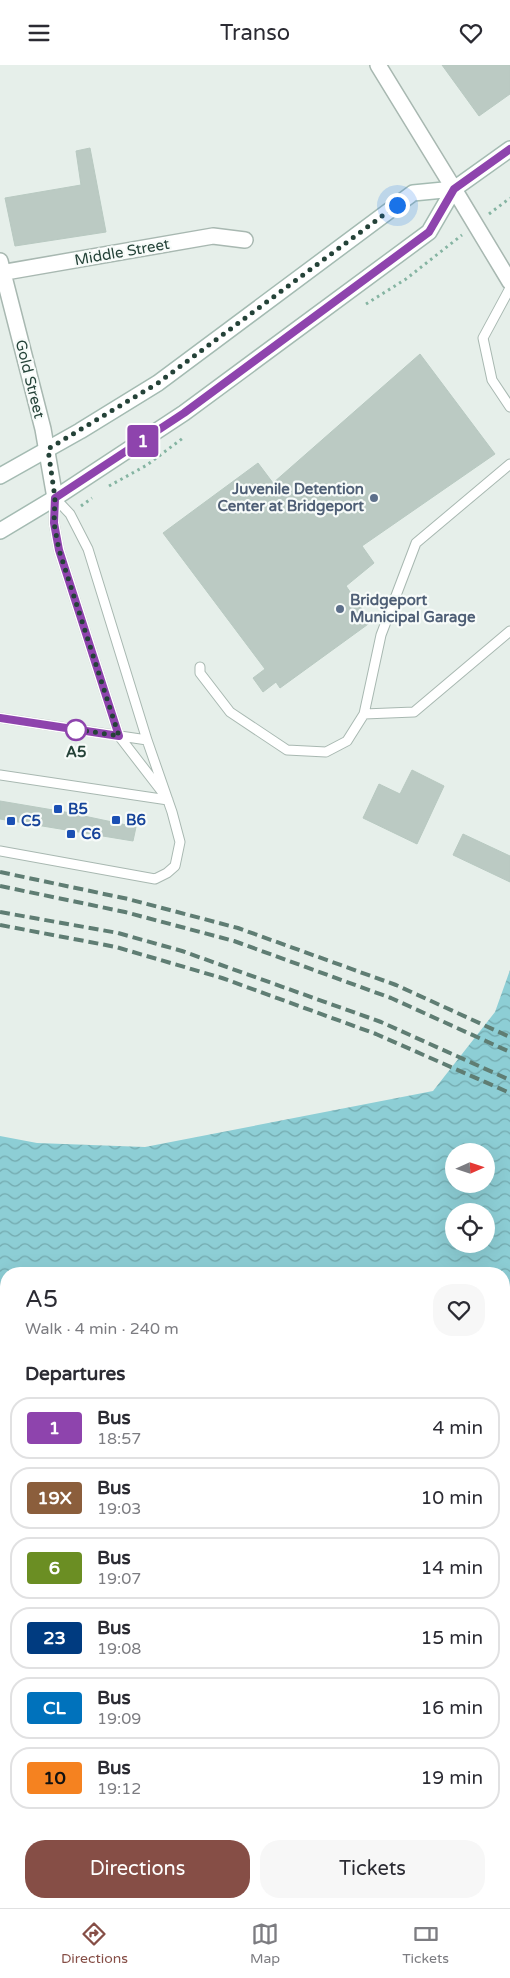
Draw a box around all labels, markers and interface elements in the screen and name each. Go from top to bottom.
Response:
icon: menu [25,19,53,47]
icon: heart [457,19,485,47]
text: Transo [220,20,290,46]
your location [385,193,410,218]
street label: Middle Street [73,235,171,269]
street label: Gold Street [12,338,49,420]
line badge: 1 [127,425,159,457]
text: 1 [137,430,149,452]
place label: Juvenile Detention Center at Bridgeport [217,480,364,516]
marker: Juvenile Detention Center at Bridgeport [368,492,380,504]
place label: Bridgeport Municipal Garage [350,591,476,627]
marker: Bridgeport Municipal Garage [334,603,346,615]
marker: A5 [65,719,87,741]
place label: A5 [66,743,86,761]
place label: B5 [68,800,88,818]
marker: B5 [52,803,64,815]
place label: B6 [126,811,146,829]
place label: C5 [21,812,41,830]
marker: B6 [110,814,122,826]
marker: C5 [5,815,17,827]
place label: C6 [81,825,101,843]
marker: C6 [65,828,77,840]
north arrow [445,1143,495,1193]
map controls [445,1143,495,1253]
button: locate [445,1203,495,1253]
button: heart [433,1284,485,1336]
text: A5 [25,1285,58,1314]
text: Walk · 4 min · 240 m [25,1319,179,1339]
text: Departures [25,1363,125,1385]
text: Bus [97,1407,131,1429]
text: 1 [49,1417,60,1439]
text: 4 min [432,1417,483,1439]
text: 18:57 [97,1429,141,1449]
text: Bus [97,1477,131,1499]
text: 19X [37,1487,72,1509]
text: 10 min [420,1487,483,1509]
text: 19:03 [97,1499,141,1519]
text: Bus [97,1547,131,1569]
text: 6 [49,1557,60,1579]
text: 14 min [420,1557,483,1579]
text: 19:07 [97,1569,141,1589]
text: Bus [97,1617,131,1639]
text: 23 [43,1627,66,1649]
text: 15 min [420,1627,483,1649]
text: 19:08 [97,1639,141,1659]
text: Bus [97,1687,131,1709]
text: CL [43,1697,66,1719]
text: 16 min [420,1697,483,1719]
text: 19:09 [97,1709,141,1729]
text: Bus [97,1757,131,1779]
text: 10 [43,1767,66,1789]
text: 19 min [420,1767,483,1789]
text: 19:12 [97,1779,141,1799]
button: Directions [25,1840,250,1898]
button: Tickets [260,1840,485,1898]
tab: Directions [61,1920,128,1967]
tab: Map [250,1920,280,1967]
tab: Tickets [402,1920,449,1967]

